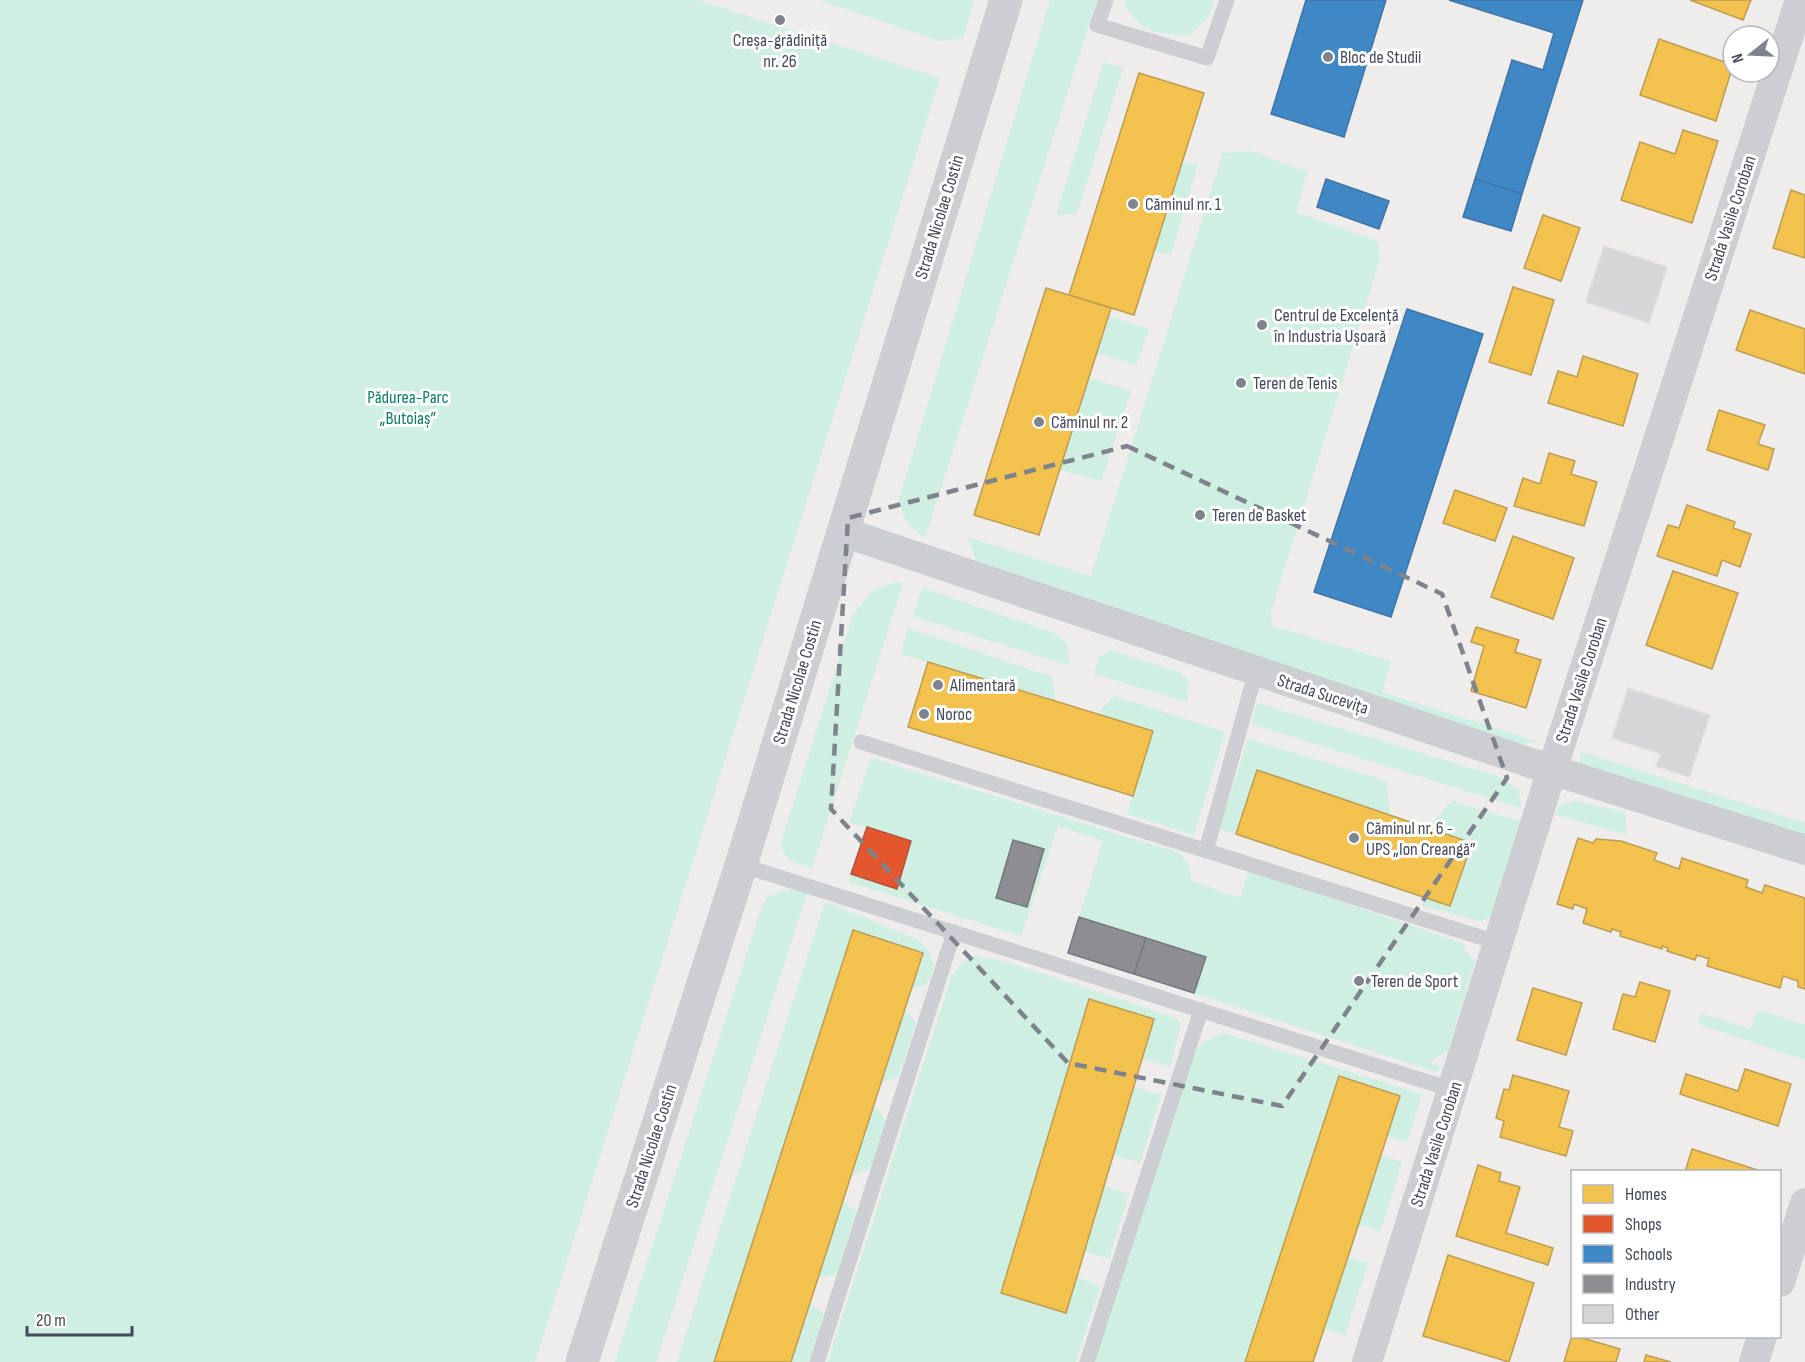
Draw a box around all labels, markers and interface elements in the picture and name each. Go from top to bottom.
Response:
marker: Creșa-grădiniță nr. 26 [773,13,787,27]
north arrow [1721,24,1781,84]
place label: Creșa-grădiniță nr. 26 [733,30,827,72]
place label: Bloc de Studii [1340,47,1421,68]
marker: Bloc de Studii [1321,50,1335,64]
text: N [1728,51,1749,65]
street label: Strada Nicolae Costin [911,152,968,282]
street label: Strada Vasile Coroban [1700,153,1761,283]
place label: Căminul nr. 1 [1145,194,1222,215]
marker: Căminul nr. 1 [1126,197,1140,211]
place label: Centrul de Excelență în Industria Ușoară [1273,305,1399,347]
marker: Centrul de Excelență în Industria Ușoară [1255,318,1269,332]
place label: Teren de Tenis [1253,373,1338,394]
marker: Teren de Tenis [1234,376,1248,390]
park label: Pădurea-Parc „Butoiaș” [367,387,449,429]
place label: Căminul nr. 2 [1051,412,1128,433]
marker: Căminul nr. 2 [1032,415,1046,429]
place label: Teren de Basket [1212,505,1307,526]
marker: Teren de Basket [1193,508,1207,522]
street label: Strada Vasile Coroban [1551,615,1612,745]
street label: Strada Nicolae Costin [769,617,826,747]
street label: Strada Sucevița [1275,670,1371,719]
place label: Alimentară [949,675,1016,696]
marker: Alimentară [931,678,945,692]
place label: Noroc [936,704,972,725]
marker: Noroc [917,707,931,721]
place label: Căminul nr. 6 - UPS „Ion Creangă” [1366,818,1476,860]
marker: Căminul nr. 6 - UPS „Ion Creangă” [1347,831,1361,845]
place label: Teren de Sport [1371,971,1459,992]
marker: Teren de Sport [1352,974,1366,988]
street label: Strada Vasile Coroban [1406,1079,1467,1209]
street label: Strada Nicolae Costin [622,1082,681,1211]
legend [1571,1170,1781,1338]
text: Homes [1625,1184,1667,1205]
text: Shops [1625,1214,1662,1235]
text: Schools [1625,1244,1672,1265]
text: Industry [1625,1274,1676,1295]
scale bar [27,1299,132,1337]
text: Other [1625,1304,1659,1325]
text: 20 m [36,1310,66,1331]

